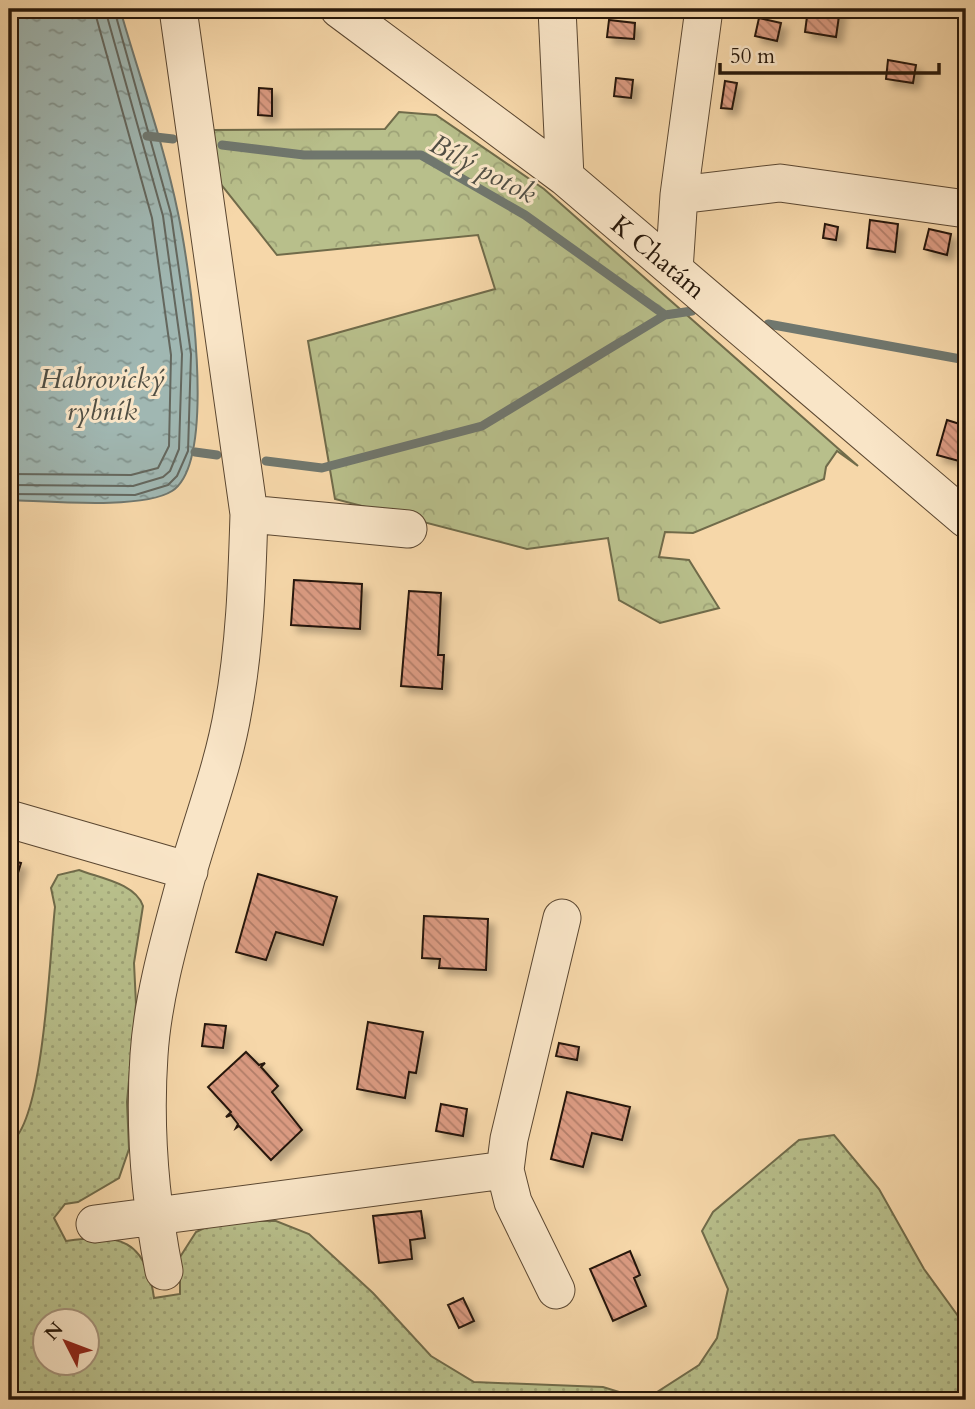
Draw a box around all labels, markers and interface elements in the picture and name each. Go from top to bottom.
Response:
scale bar [720,32,938,76]
text: 50 m [730,42,775,71]
water label: Bílý potok [423,125,543,213]
street label: K Chatám [603,207,713,307]
water label: Habrovický rybník [40,360,165,430]
north arrow [32,1308,102,1378]
text: N [39,1316,70,1346]

